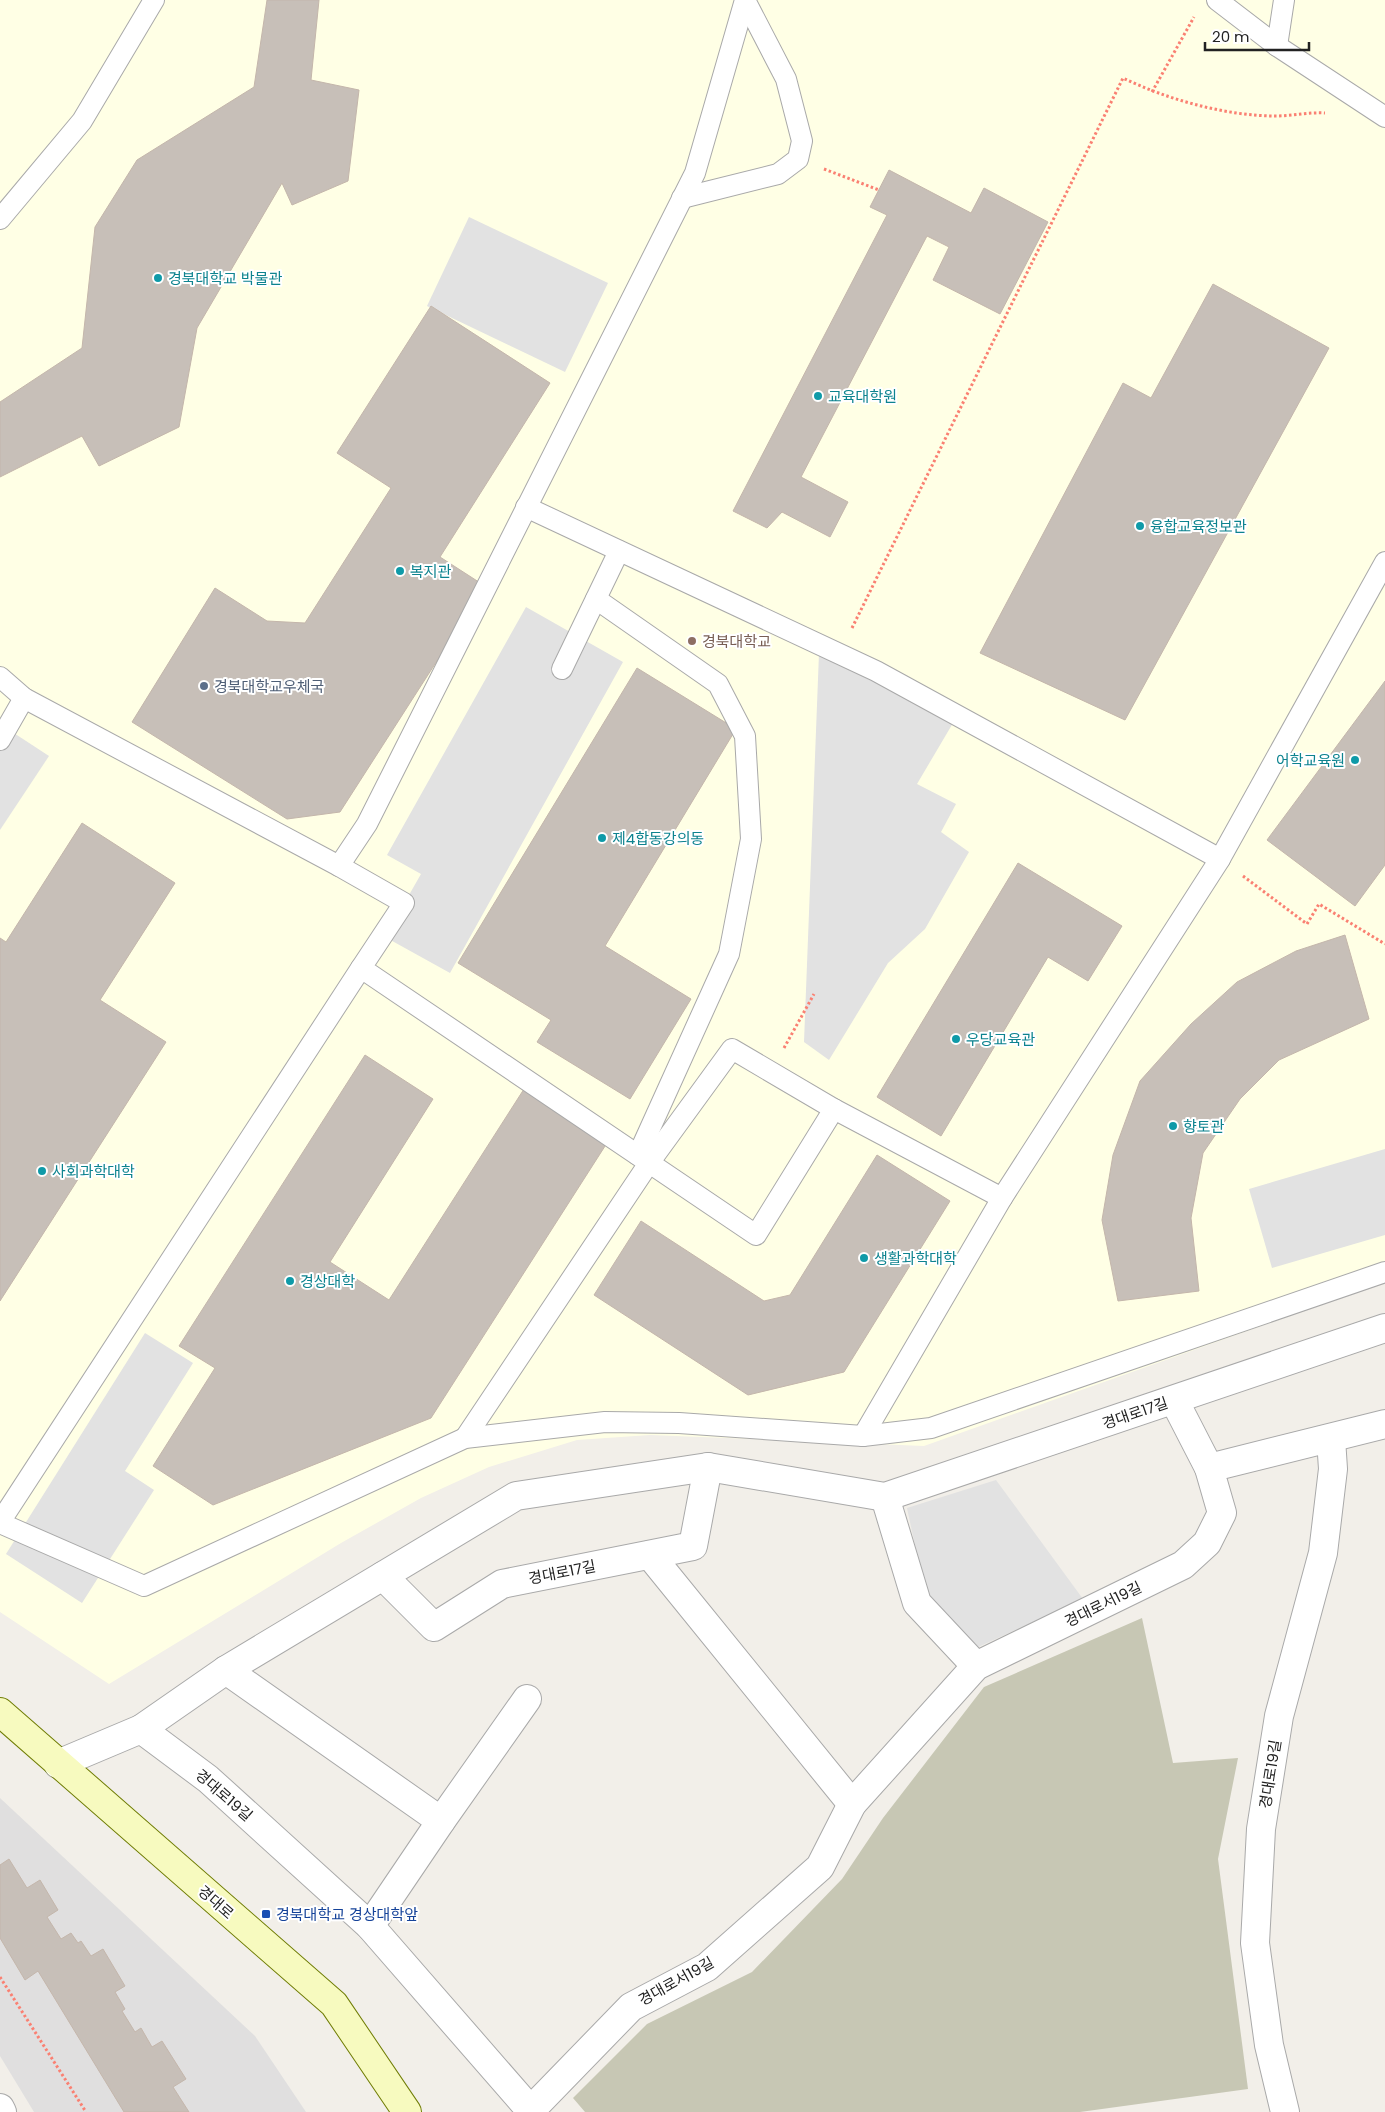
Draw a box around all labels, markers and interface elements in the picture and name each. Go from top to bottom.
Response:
scale bar [1205,20,1309,52]
text: 20 m [1212,26,1250,47]
place label: 경북대학교 박물관 [168,268,283,289]
marker: 경북대학교 박물관 [152,272,164,284]
place label: 교육대학원 [828,386,897,407]
marker: 교육대학원 [812,390,824,402]
place label: 융합교육정보관 [1150,516,1247,537]
marker: 융합교육정보관 [1134,520,1146,532]
place label: 복지관 [410,561,452,582]
marker: 복지관 [394,565,406,577]
place label: 경북대학교 [702,631,771,652]
marker: 경북대학교 [686,635,698,647]
place label: 경북대학교우체국 [214,676,324,697]
marker: 경북대학교우체국 [198,680,210,692]
place label: 어학교육원 [1276,750,1345,771]
marker: 어학교육원 [1349,754,1361,766]
place label: 제4합동강의동 [612,828,704,849]
marker: 제4합동강의동 [596,832,608,844]
place label: 우당교육관 [966,1029,1035,1050]
marker: 우당교육관 [950,1033,962,1045]
place label: 향토관 [1183,1116,1225,1137]
marker: 향토관 [1167,1120,1179,1132]
place label: 사회과학대학 [52,1161,135,1182]
marker: 사회과학대학 [36,1165,48,1177]
place label: 생활과학대학 [874,1248,957,1269]
marker: 생활과학대학 [858,1252,870,1264]
place label: 경상대학 [300,1271,355,1292]
marker: 경상대학 [284,1275,296,1287]
street label: 경대로17길 [1099,1392,1171,1434]
street label: 경대로17길 [527,1555,597,1589]
street label: 경대로서19길 [1061,1576,1145,1632]
street label: 경대로19길 [1254,1738,1286,1810]
street label: 경대로19길 [191,1764,257,1826]
street label: 경대로 [193,1880,239,1924]
place label: 경북대학교 경상대학앞 [276,1904,418,1925]
marker: 경북대학교 경상대학앞 [260,1908,272,1920]
street label: 경대로서19길 [634,1952,718,2010]

